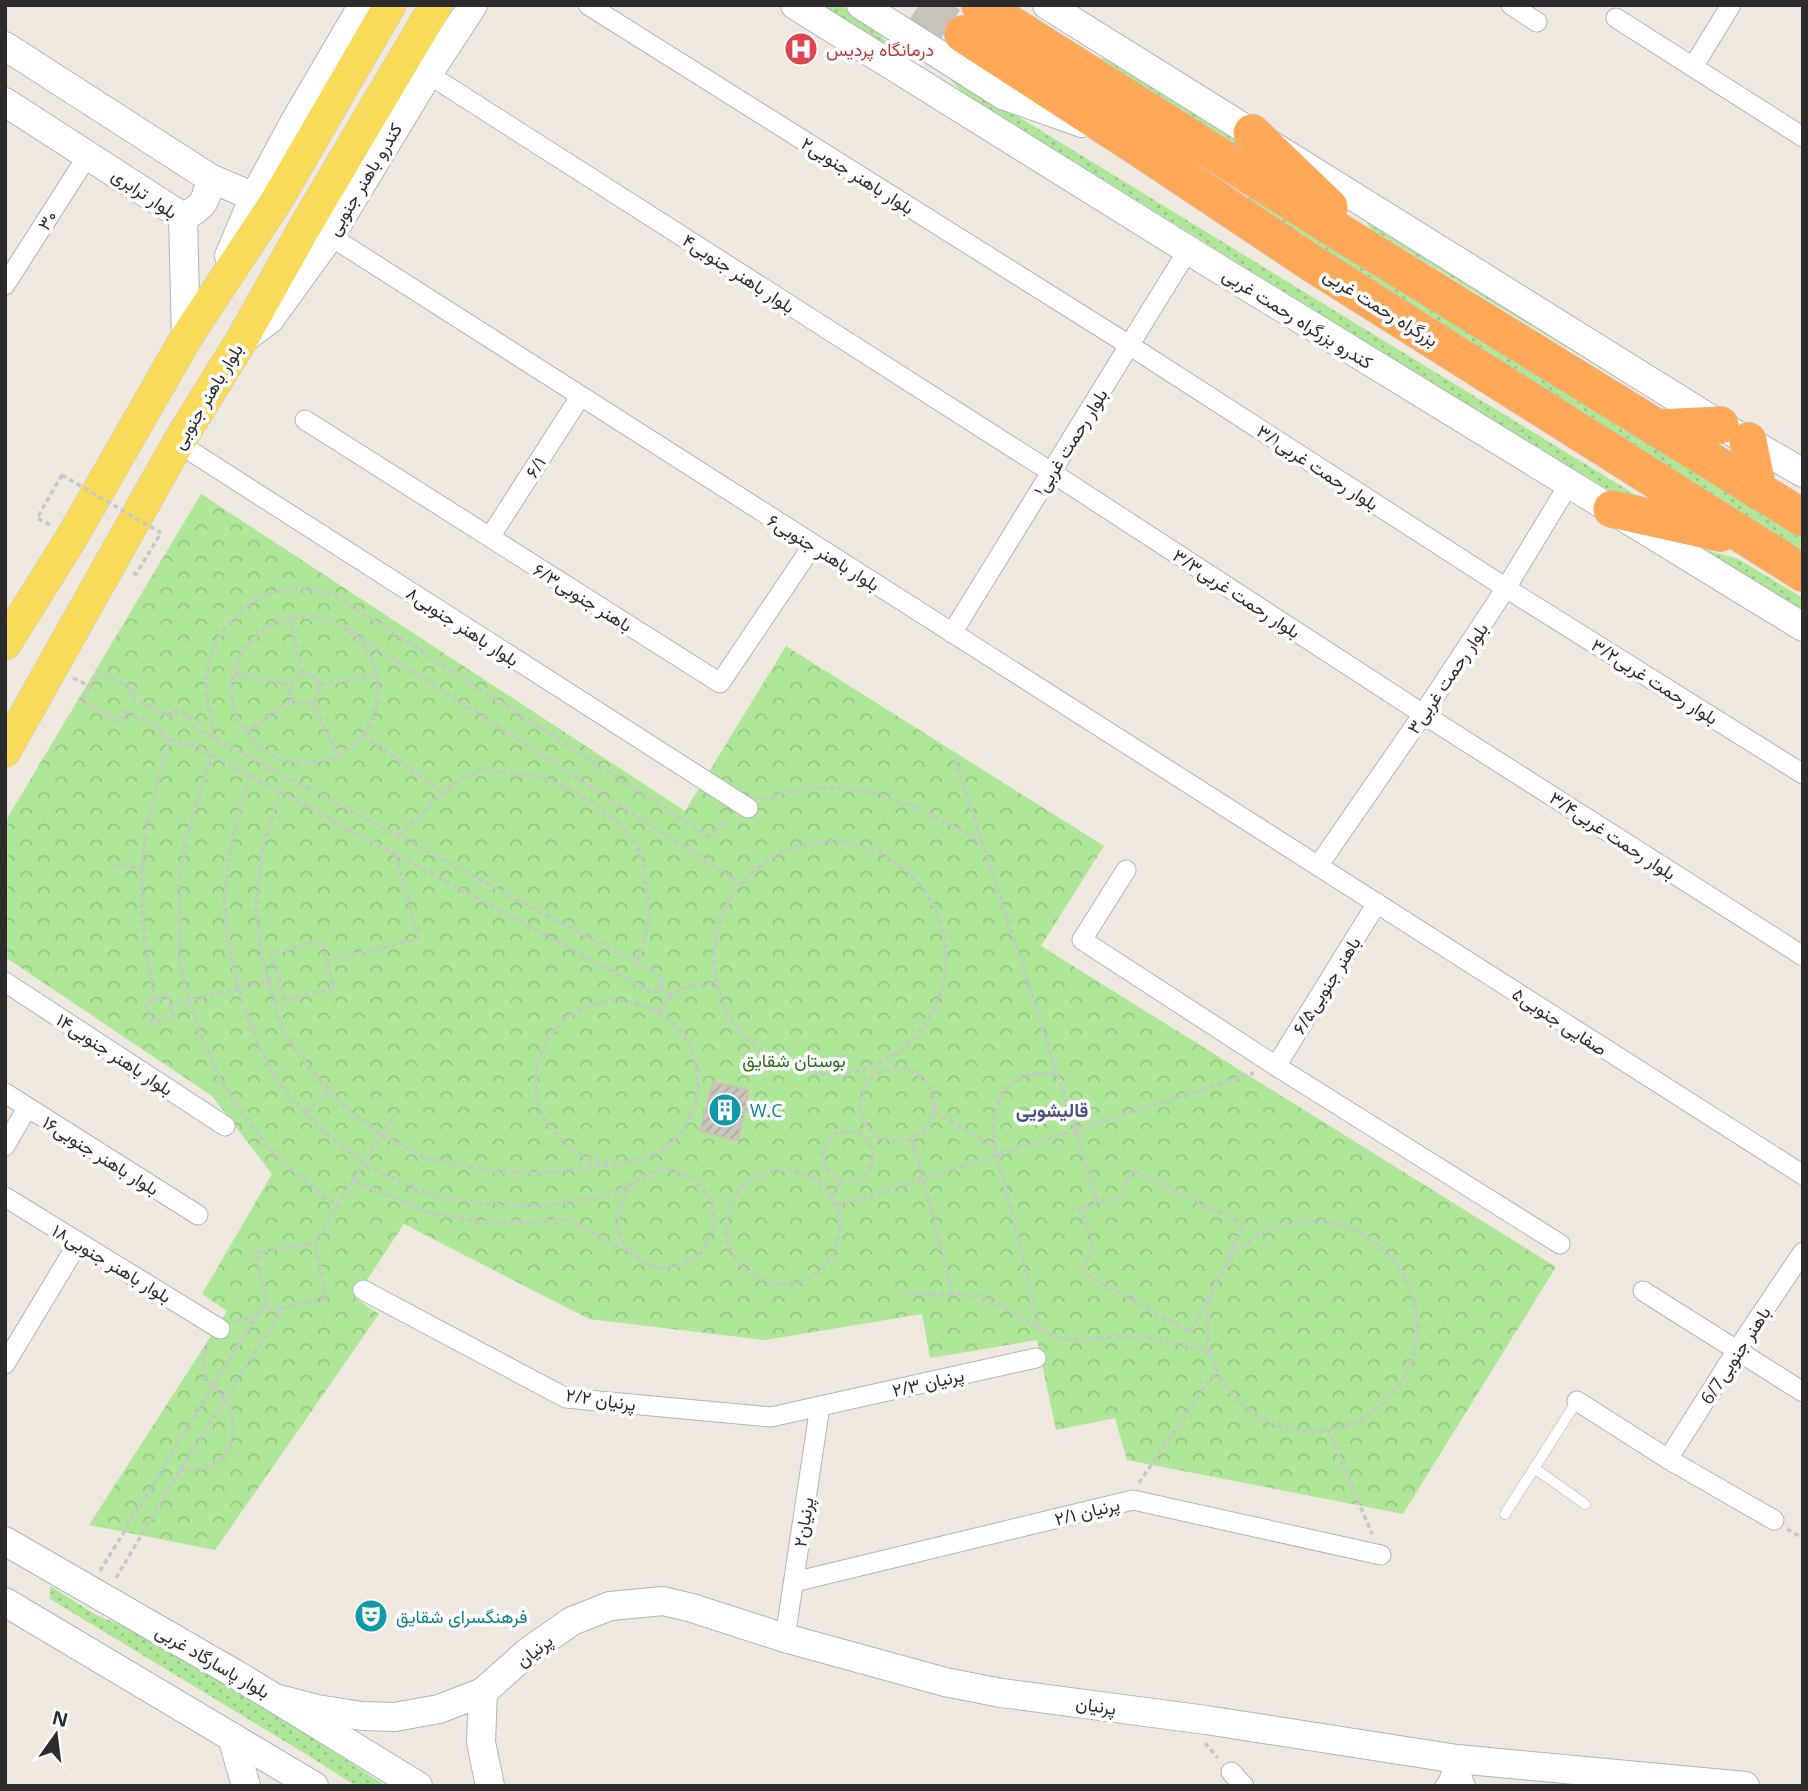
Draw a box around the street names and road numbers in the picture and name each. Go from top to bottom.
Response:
street label: کندرو باهنر جنوبی [321,118,407,240]
street label: بلوار باهنر جنوبی۲ [797,131,919,219]
street label: بلوار ترابری [107,162,183,224]
street label: ۳۰ [32,205,62,235]
street label: بلوار باهنر جنوبی۴ [678,228,800,318]
street label: کندرو بزرگراه رحمت غربی [1218,262,1378,374]
street label: بزرگراه رحمت غربی [1319,262,1443,352]
street label: بلوار باهنر جنوبی [166,339,248,453]
street label: بلوار رحمت غربی۱ [1027,384,1113,500]
street label: بلوار رحمت غربی۳/۱ [1252,419,1384,515]
street label: ۶/۱ [519,452,551,482]
street label: بلوار باهنر جنوبی۶ [763,508,885,596]
street label: بلوار رحمت غربی۳/۳ [1169,543,1305,643]
street label: ۶/۳باهنر جنوبی [529,557,637,637]
street label: ۸بلوار باهنر جنوبی [402,581,524,671]
street label: بلوار رحمت غربی۳ [1401,618,1493,738]
street label: بلوار رحمت غربی۳/۲ [1587,632,1723,730]
street label: بلوار رحمت غربی۳/۴ [1545,785,1681,885]
street label: باهنر جنوبی۶/۵ [1286,932,1366,1038]
street label: صفایی جنوبی۵ [1508,981,1612,1061]
street label: بلوار باهنر جنوبی۱۴ [52,1007,178,1101]
street label: بلوار باهنر جنوبی۱۶ [38,1110,164,1200]
street label: ۱۸بلوار باهنر جنوبی [48,1218,176,1308]
street label: 6/7باهنر جنوبی [1694,1301,1776,1409]
street label: پرنیان ۲/۳ [890,1362,967,1403]
street label: پرنیان ۲/۲ [564,1382,638,1417]
street label: پرنیان ۲/۱ [1052,1491,1122,1532]
street label: پرنیان۲ [787,1495,820,1549]
street label: بلوار پاسارگاد غربی [151,1619,275,1704]
street label: پرنیان [511,1628,558,1673]
street label: پرنیان [1074,1690,1118,1721]

